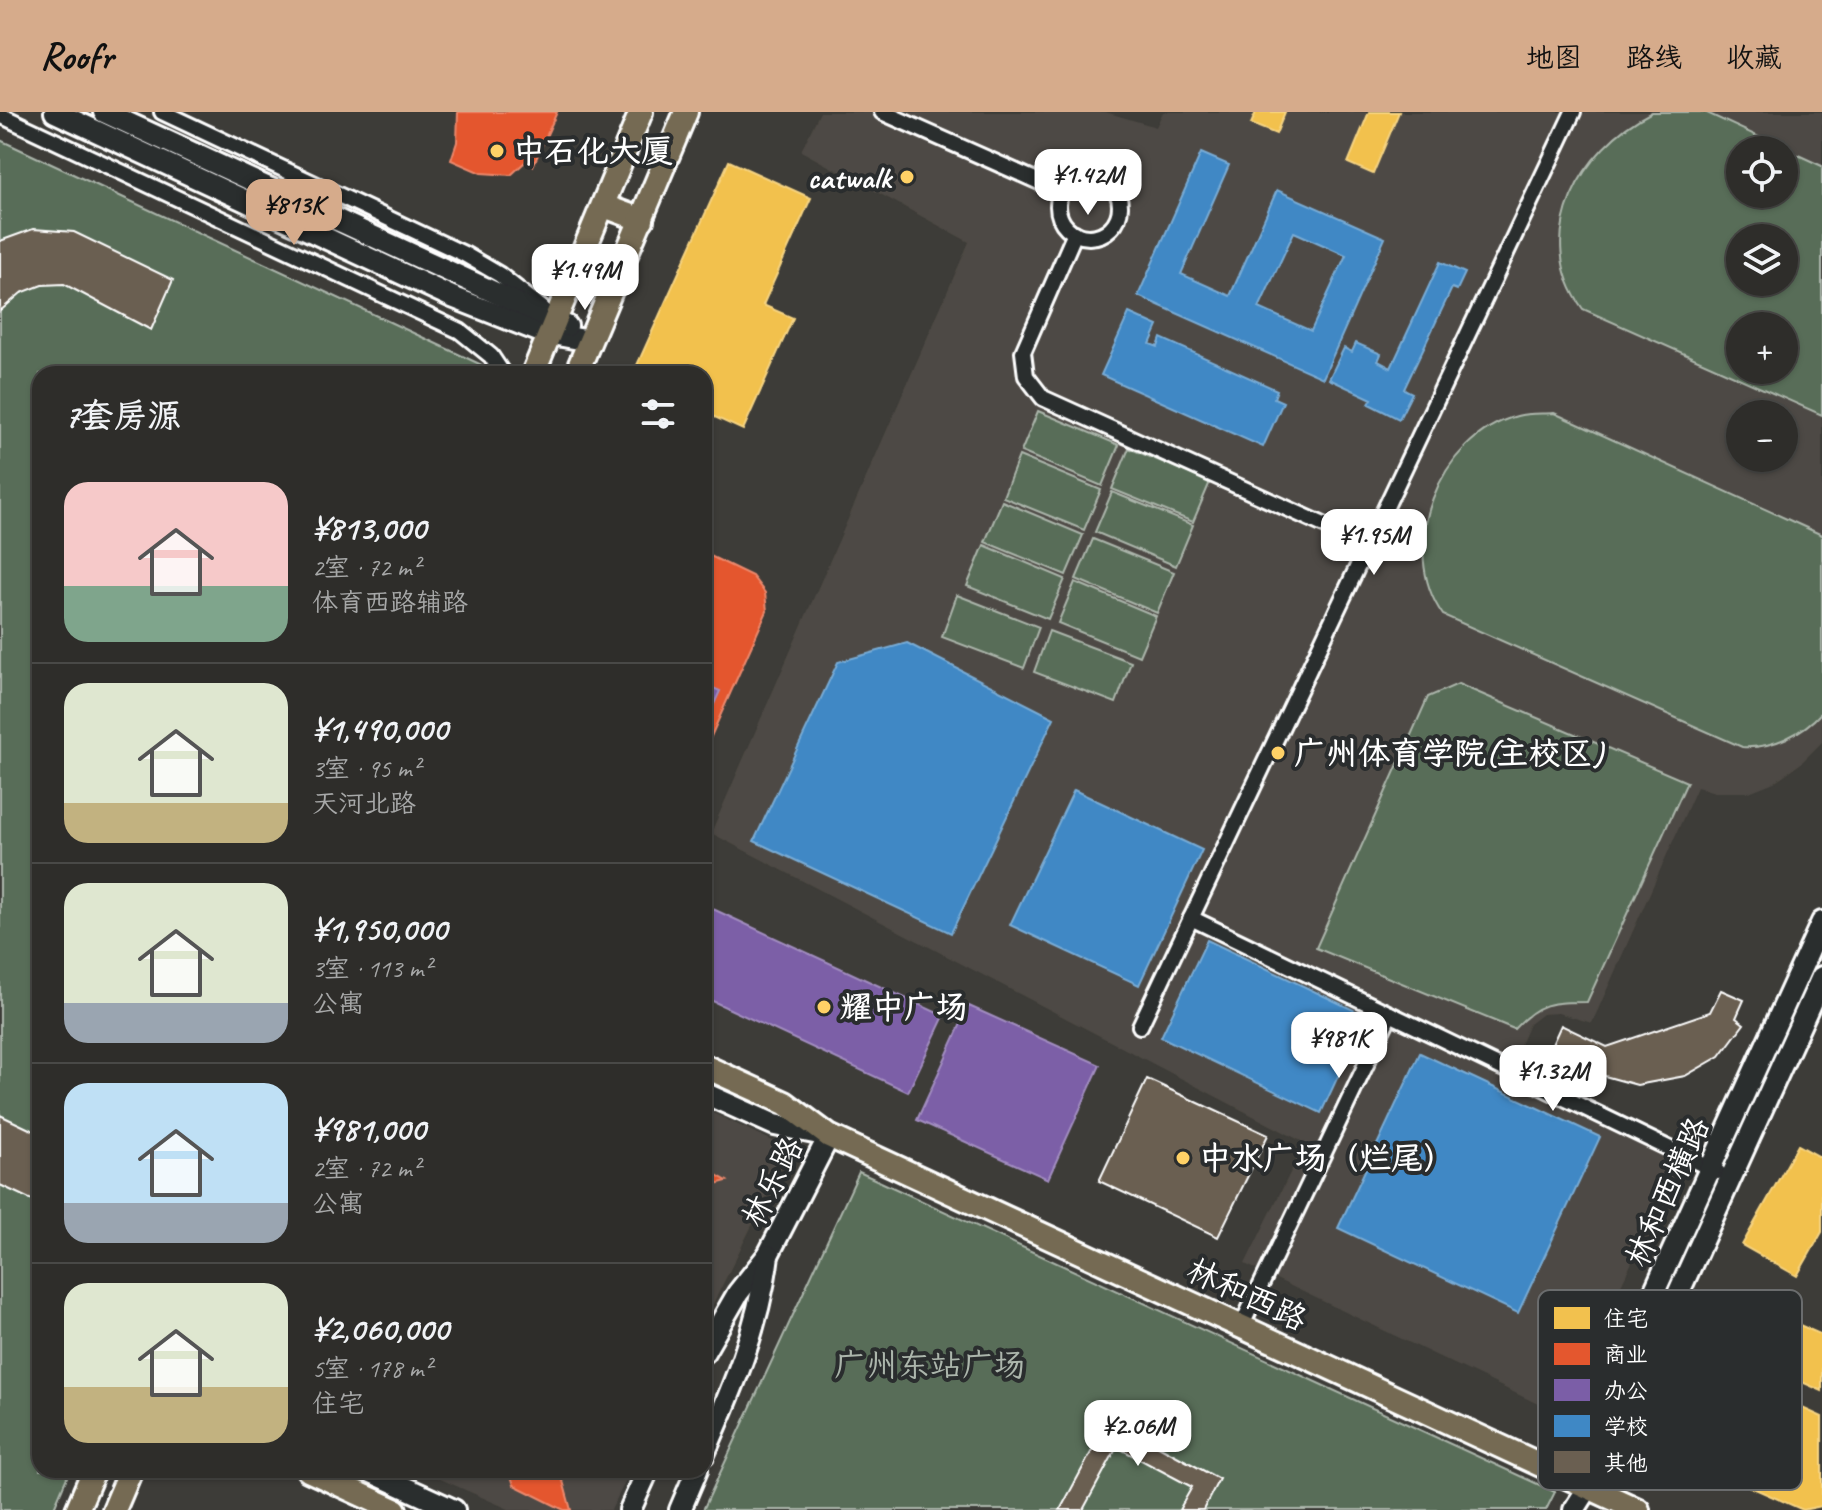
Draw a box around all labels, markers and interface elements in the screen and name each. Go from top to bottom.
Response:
text: Roofr [40,33,113,80]
text: 地图 [1526,40,1582,75]
text: 路线 [1626,40,1682,75]
text: 收藏 [1726,40,1782,75]
place label: 中石化大厦 [513,131,673,172]
map controls [1726,136,1798,472]
button: locate [1726,136,1798,208]
marker: 中石化大厦 [488,142,506,160]
pin: ¥1.42M [1023,149,1153,217]
place label: catwalk [807,157,894,198]
text: ¥1.42M [1053,158,1123,191]
marker: catwalk [898,168,916,186]
pin: ¥813K [238,179,350,247]
text: ¥813K [264,188,324,221]
button: layers [1726,224,1798,296]
pin: ¥1.49M [520,244,650,312]
text: ¥1.49M [550,253,620,286]
button: + [1726,312,1798,384]
icon: filters [636,392,680,436]
text: 7套房源 [64,394,181,437]
button: − [1726,400,1798,472]
text: ¥813,000 [312,506,426,549]
pin: ¥1.95M [1309,509,1439,577]
icon: home [128,514,224,610]
text: ¥1.95M [1339,518,1409,551]
text: 2室 · 72 m² [312,551,420,584]
text: 体育西路辅路 [312,586,468,619]
text: ¥1,490,000 [312,707,447,750]
icon: home [128,715,224,811]
place label: 广州体育学院(主校区) [1294,733,1606,774]
marker: 广州体育学院(主校区) [1269,744,1287,762]
text: 3室 · 95 m² [312,752,420,785]
text: 天河北路 [312,787,416,820]
text: ¥1,950,000 [312,907,447,950]
icon: home [128,915,224,1011]
text: 3室 · 113 m² [312,952,431,985]
text: 公寓 [312,987,364,1020]
place label: 耀中广场 [840,987,968,1028]
marker: 耀中广场 [815,998,833,1016]
pin: ¥981K [1283,1012,1395,1080]
text: ¥981K [1309,1021,1369,1054]
pin: ¥1.32M [1488,1045,1618,1113]
text: ¥1.32M [1518,1054,1588,1087]
text: ¥981,000 [312,1107,425,1150]
street label: 林和西横路 [1616,1111,1719,1274]
icon: home [128,1115,224,1211]
street label: 林乐路 [732,1130,813,1234]
place label: 中水广场（烂尾） [1199,1138,1455,1179]
marker: 中水广场（烂尾） [1174,1149,1192,1167]
text: 2室 · 72 m² [312,1152,420,1185]
text: 公寓 [312,1187,364,1220]
street label: 林和西路 [1180,1249,1313,1340]
legend [1538,1290,1802,1490]
text: 住宅 [1604,1305,1648,1333]
text: ¥2,060,000 [312,1307,449,1350]
icon: home [128,1315,224,1411]
text: 商业 [1604,1341,1648,1369]
park label: 广州东站广场 [834,1345,1026,1386]
text: 5室 · 178 m² [312,1352,431,1385]
text: 办公 [1604,1377,1648,1405]
text: 住宅 [312,1387,364,1420]
pin: ¥2.06M [1073,1400,1203,1468]
text: ¥2.06M [1102,1409,1174,1442]
text: 学校 [1604,1413,1648,1441]
text: 其他 [1604,1449,1648,1477]

